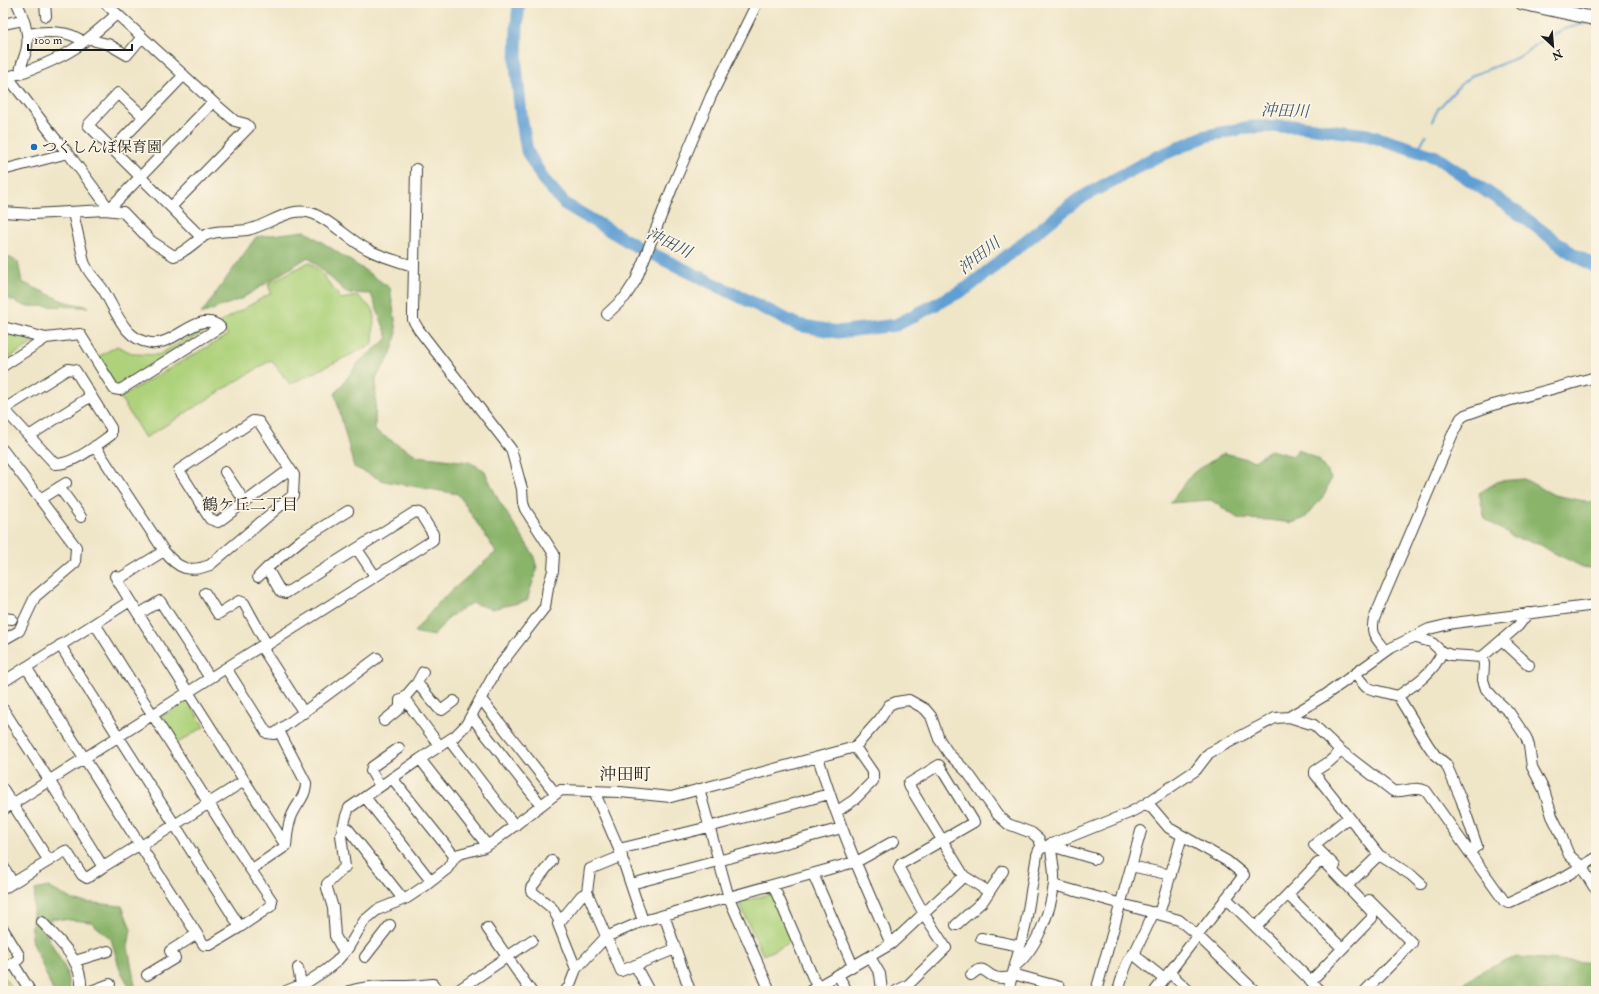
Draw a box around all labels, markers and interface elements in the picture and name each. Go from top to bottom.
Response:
scale bar [28,26,132,52]
north arrow [1533,26,1573,66]
text: 100 m [34,33,63,48]
text: N [1549,46,1565,63]
water label: 沖田川 [1261,100,1311,122]
place label: つくしんぼ保育園 [42,138,162,157]
marker: つくしんぼ保育園 [29,142,39,152]
water label: 沖田川 [643,223,697,263]
water label: 沖田川 [954,232,1006,279]
district label: 鶴ケ丘二丁目 [202,495,298,515]
district label: 沖田町 [600,764,651,785]

